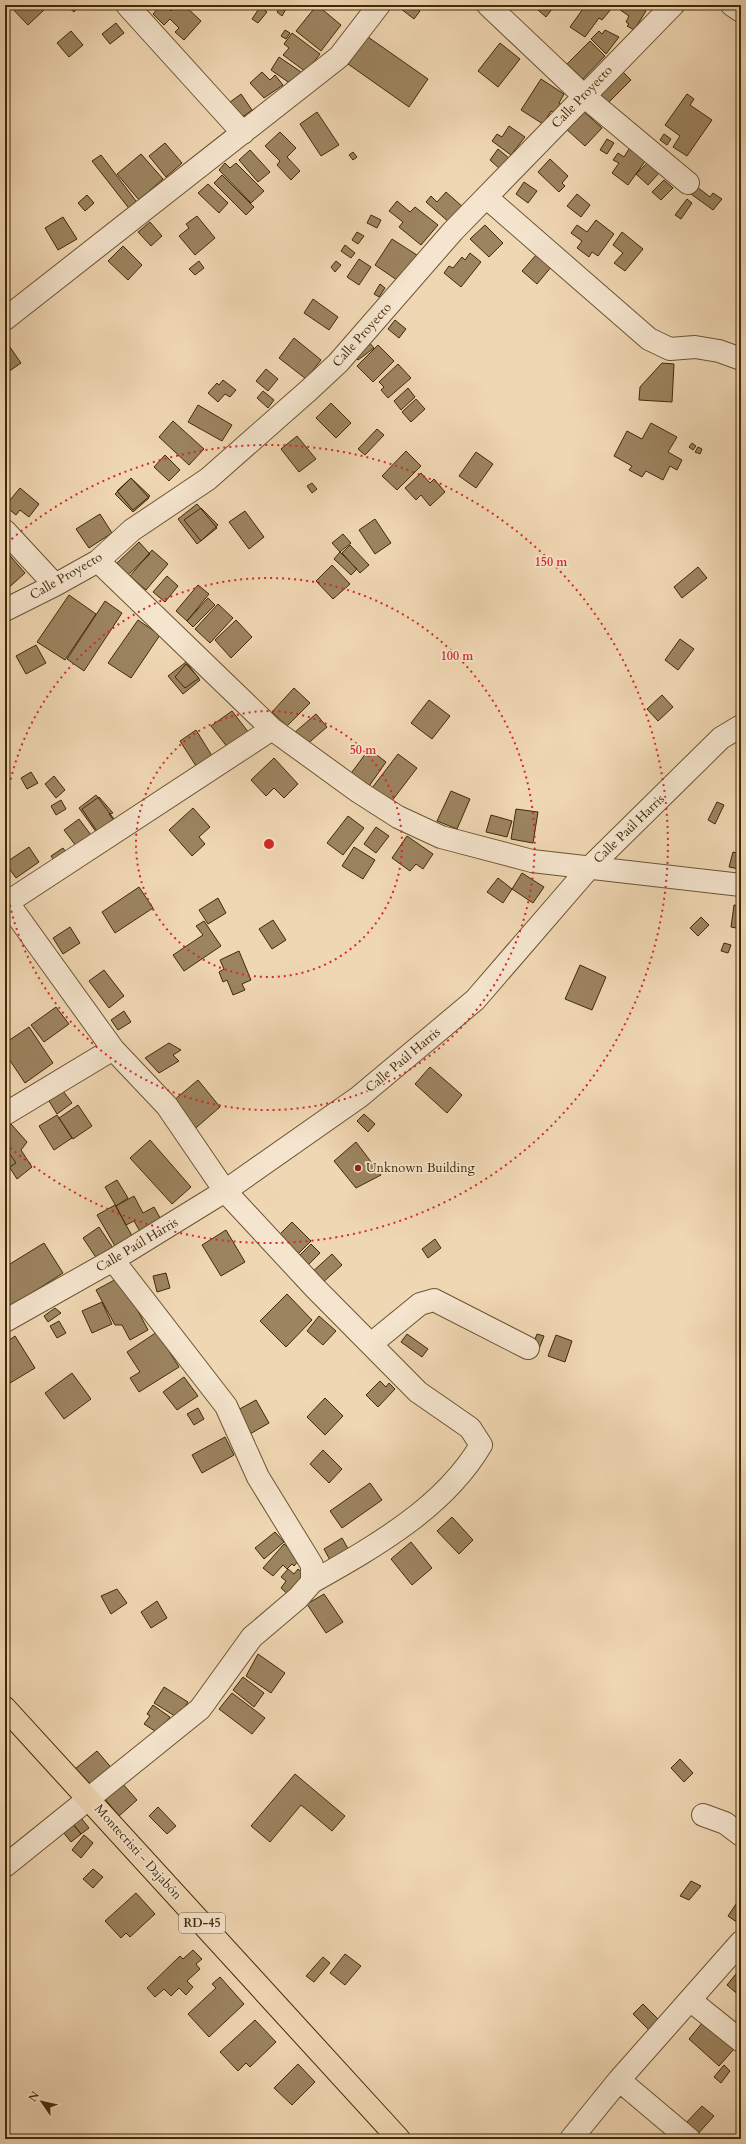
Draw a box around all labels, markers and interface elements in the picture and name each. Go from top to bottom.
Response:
street label: Calle Proyecto [547,62,617,132]
street label: Calle Proyecto [328,299,396,371]
street label: Calle Proyecto [26,548,106,604]
text: 150 m [535,554,568,570]
text: 100 m [441,648,474,664]
text: 50 m [350,742,377,758]
street label: Calle Paúl Harris [589,790,669,868]
centre of rings [262,837,276,851]
street label: Calle Paúl Harris [362,1023,444,1097]
place label: Unknown Building [366,1159,476,1177]
marker: Unknown Building [353,1163,363,1173]
street label: Calle Paúl Harris [93,1213,181,1277]
street label: Montecristi - Dajabón [90,1800,186,1904]
road number: RD-45 [179,1913,225,1933]
north arrow [22,2082,62,2122]
text: N [25,2088,43,2105]

